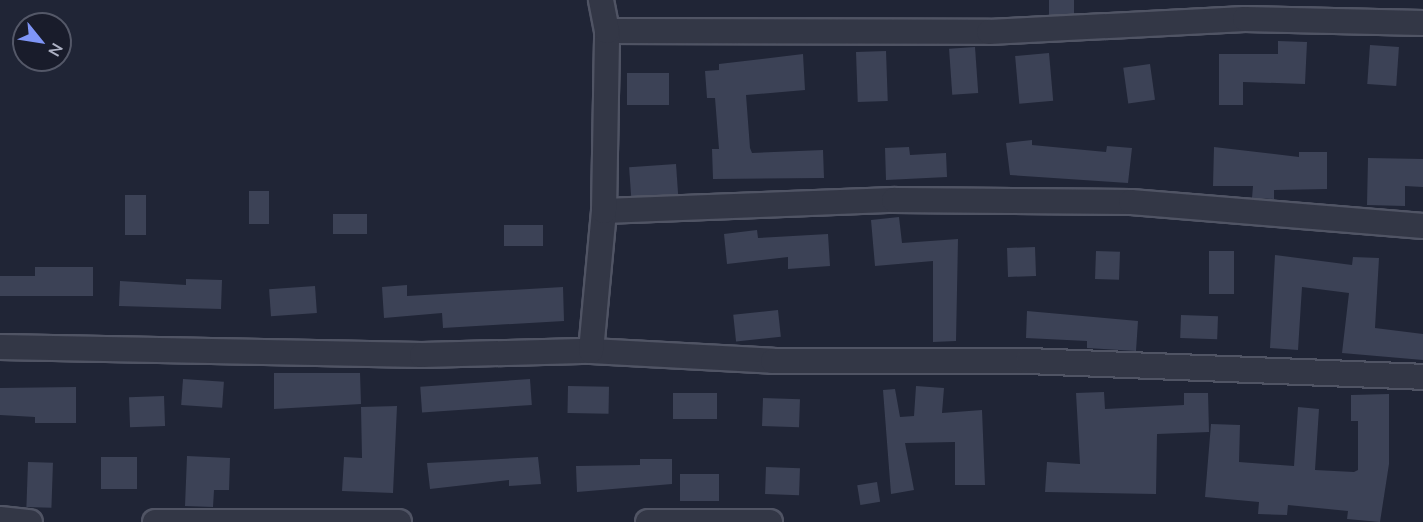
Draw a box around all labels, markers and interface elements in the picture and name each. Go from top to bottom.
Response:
north arrow [12,12,72,72]
text: N [44,40,68,60]

